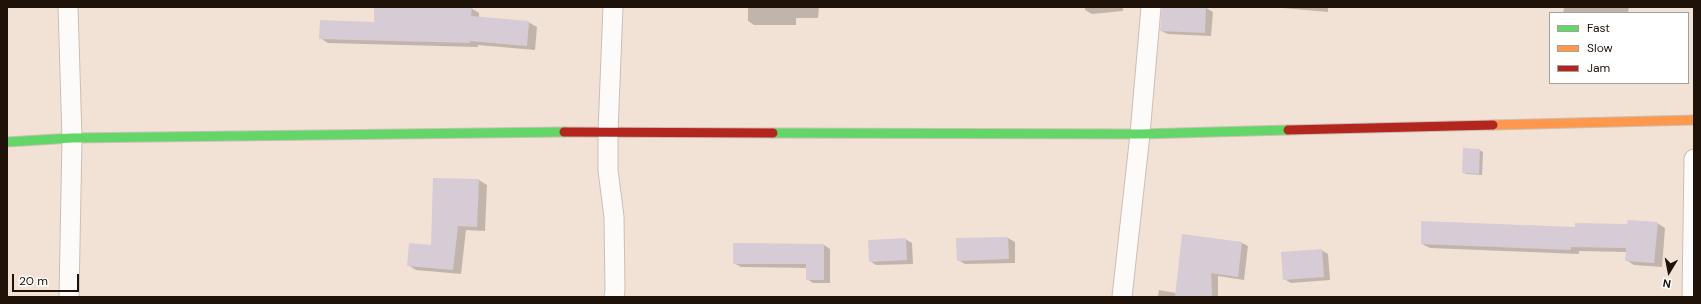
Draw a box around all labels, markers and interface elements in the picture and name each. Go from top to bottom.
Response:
legend [1549,12,1689,84]
text: Fast [1587,20,1610,36]
text: Slow [1587,40,1613,56]
text: Jam [1587,60,1610,76]
north arrow [1649,252,1689,292]
scale bar [14,266,81,292]
text: 20 m [19,273,48,289]
text: N [1662,276,1672,291]

